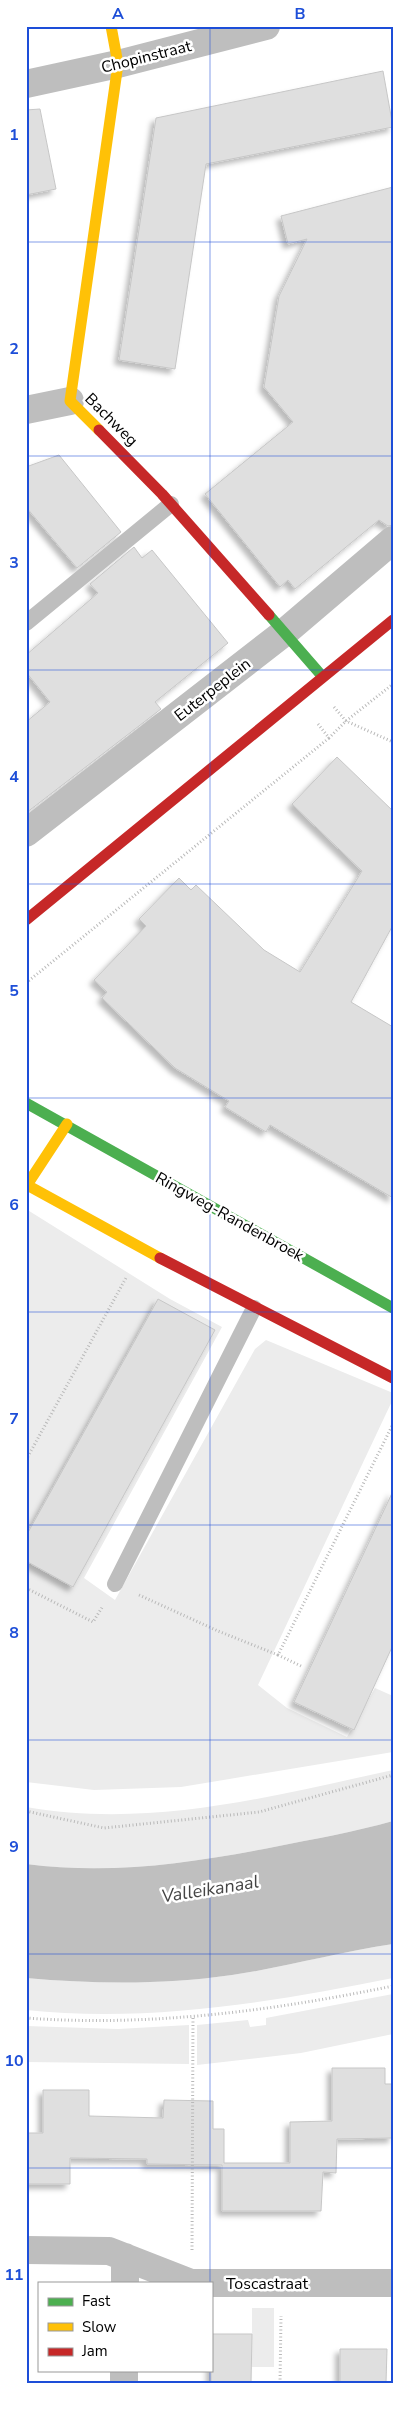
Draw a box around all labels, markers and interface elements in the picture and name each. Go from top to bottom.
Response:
text: A [112,3,124,25]
text: B [294,3,306,25]
street label: Chopinstraat [99,35,194,79]
text: 1 [9,124,19,146]
text: 2 [9,338,19,360]
street label: Bachweg [80,388,143,451]
text: 3 [9,552,19,574]
street label: Euterpeplein [170,653,255,727]
text: 4 [9,766,19,788]
text: 5 [9,980,19,1002]
street label: Ringweg-Randenbroek [151,1167,308,1267]
text: 6 [9,1194,19,1216]
text: 7 [9,1408,19,1430]
text: 8 [9,1622,19,1644]
text: 9 [9,1836,19,1858]
water label: Valleikanaal [160,1869,260,1909]
text: 10 [4,2050,24,2072]
text: 11 [4,2264,24,2286]
street label: Toscastraat [226,2273,309,2295]
legend [38,2282,212,2372]
text: Fast [82,2291,111,2311]
text: Slow [82,2317,117,2337]
text: Jam [81,2341,108,2361]

